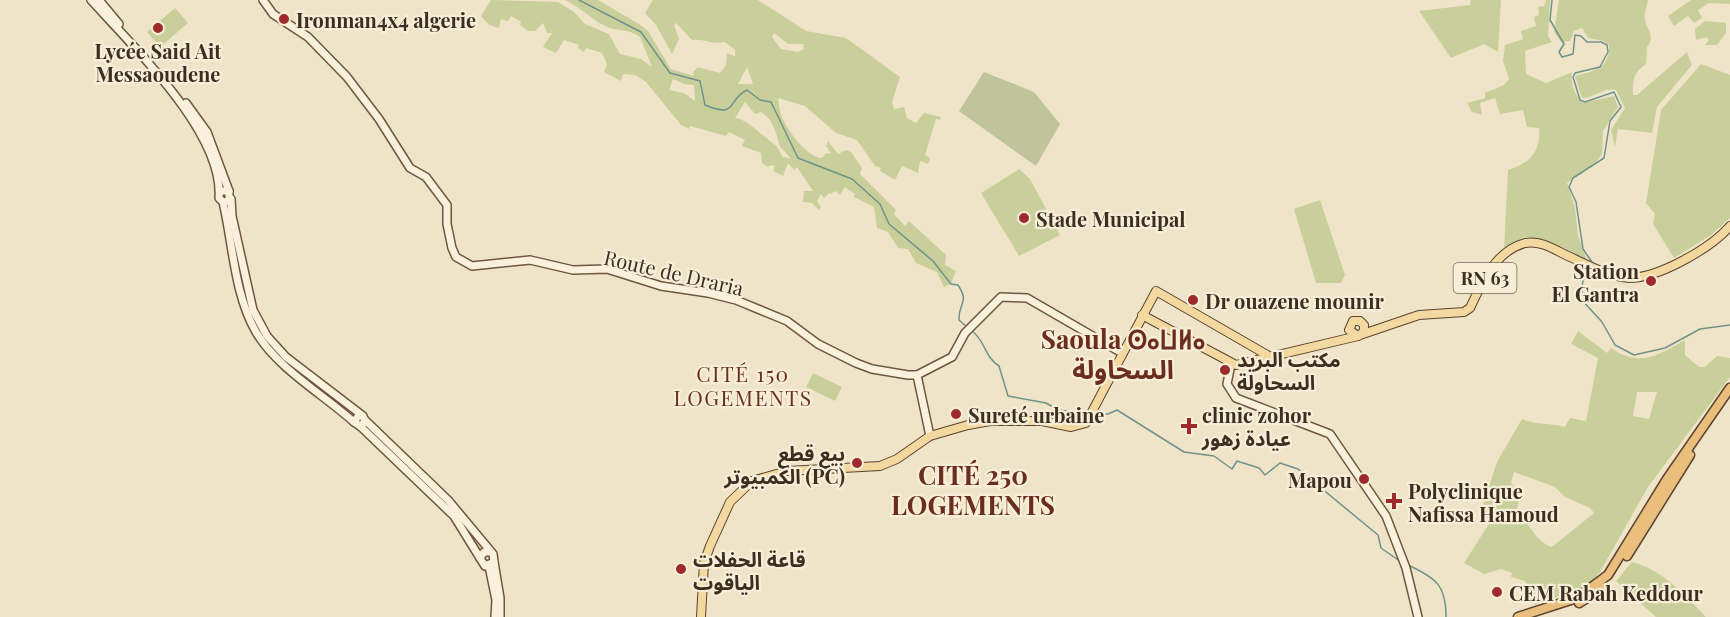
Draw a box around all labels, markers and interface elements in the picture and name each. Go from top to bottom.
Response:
place label: Ironman4x4 algerie [296,6,476,33]
marker: Ironman4x4 algerie [277,12,291,26]
marker: Lycée Said Ait Messaoudene [151,21,165,35]
place label: Lycée Said Ait Messaoudene [95,37,222,87]
place label: Stade Municipal [1036,205,1186,232]
marker: Stade Municipal [1017,211,1031,225]
street label: Route de Draria [602,243,746,301]
place label: Station El Gantra [1551,257,1640,307]
road number: RN 63 [1454,263,1516,293]
marker: Station El Gantra [1644,274,1658,288]
place label: Dr ouazene mounir [1205,287,1384,314]
marker: Dr ouazene mounir [1186,293,1200,307]
district label: Saoula ⵙⴰⵡⵍⴰ السحاولة [1041,321,1205,386]
place label: مكتب البريد السحاولة [1237,345,1341,395]
district label: CITÉ 150 LOGEMENTS [673,359,813,411]
marker: مكتب البريد السحاولة [1218,363,1232,377]
place label: Sureté urbaine [968,401,1104,428]
place label: clinic zohor عيادة زهور [1201,401,1312,451]
marker: Sureté urbaine [949,407,963,421]
marker: clinic zohor عيادة زهور [1180,417,1198,435]
place label: بيع قطع الكمبيوتر (PC) [723,439,845,489]
marker: بيع قطع الكمبيوتر (PC) [850,456,864,470]
district label: CITÉ 250 LOGEMENTS [891,457,1055,522]
place label: Mapou [1288,466,1352,493]
marker: Mapou [1357,472,1371,486]
place label: Polyclinique Nafissa Hamoud [1408,477,1559,527]
marker: Polyclinique Nafissa Hamoud [1385,492,1403,510]
place label: قاعة الحفلات الياقوت [693,545,806,595]
marker: قاعة الحفلات الياقوت [674,562,688,576]
place label: CEM Rabah Keddour [1509,579,1703,606]
marker: CEM Rabah Keddour [1490,585,1504,599]

